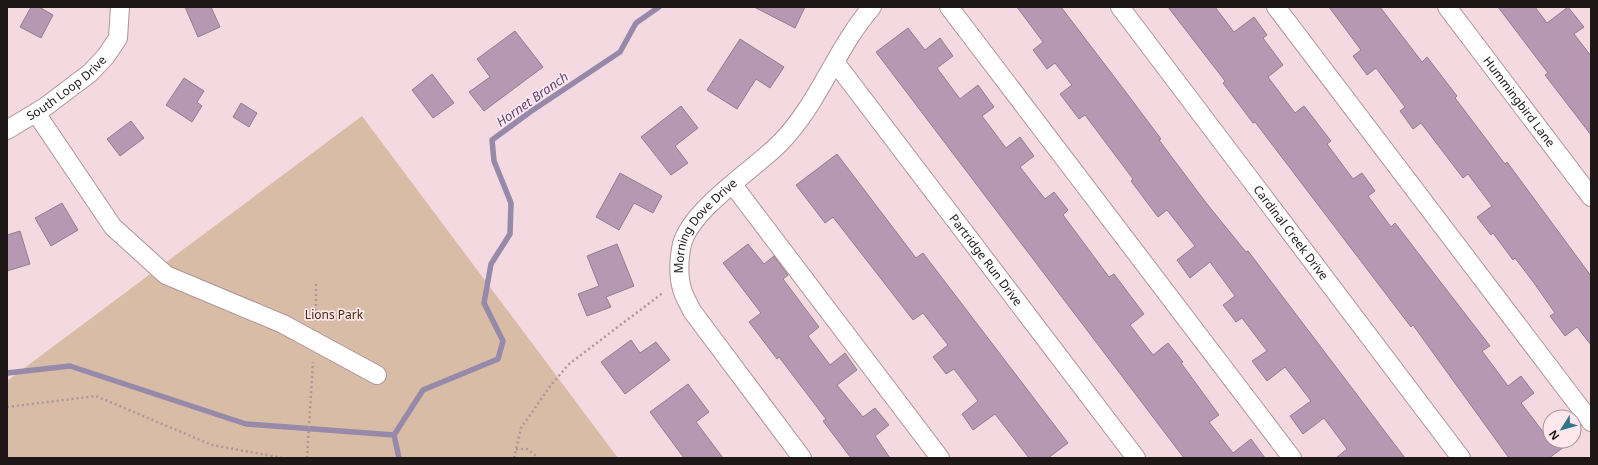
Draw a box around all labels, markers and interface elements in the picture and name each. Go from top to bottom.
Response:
street label: South Loop Drive [23,52,110,124]
street label: Hummingbird Lane [1479,53,1559,151]
water label: Hornet Branch [492,68,572,130]
street label: Morning Dove Drive [670,174,741,274]
street label: Cardinal Creek Drive [1250,181,1333,284]
street label: Partridge Run Drive [946,211,1027,310]
park label: Lions Park [305,306,364,323]
north arrow [1542,409,1582,449]
text: N [1545,427,1562,443]

